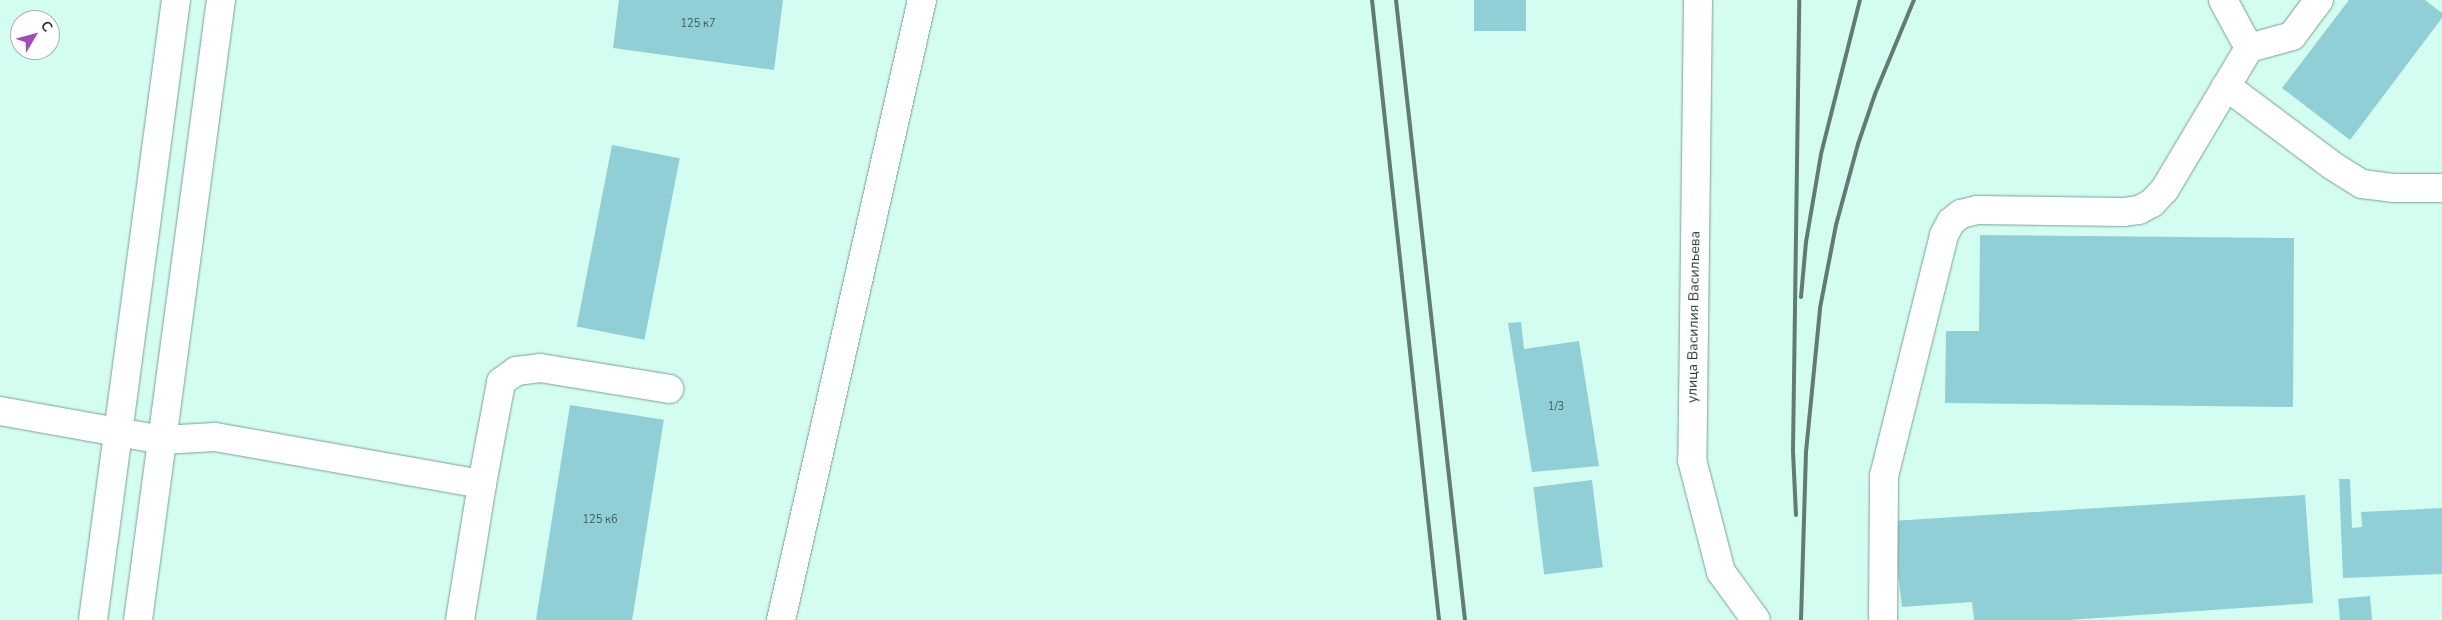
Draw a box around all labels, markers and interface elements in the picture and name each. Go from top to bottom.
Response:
north arrow [10,10,60,60]
text: С [36,17,57,36]
house number: 125 к7 [680,17,716,31]
street label: улица Василия Васильева [1684,231,1704,403]
house number: 1/3 [1548,400,1564,414]
house number: 125 к6 [582,513,618,527]

